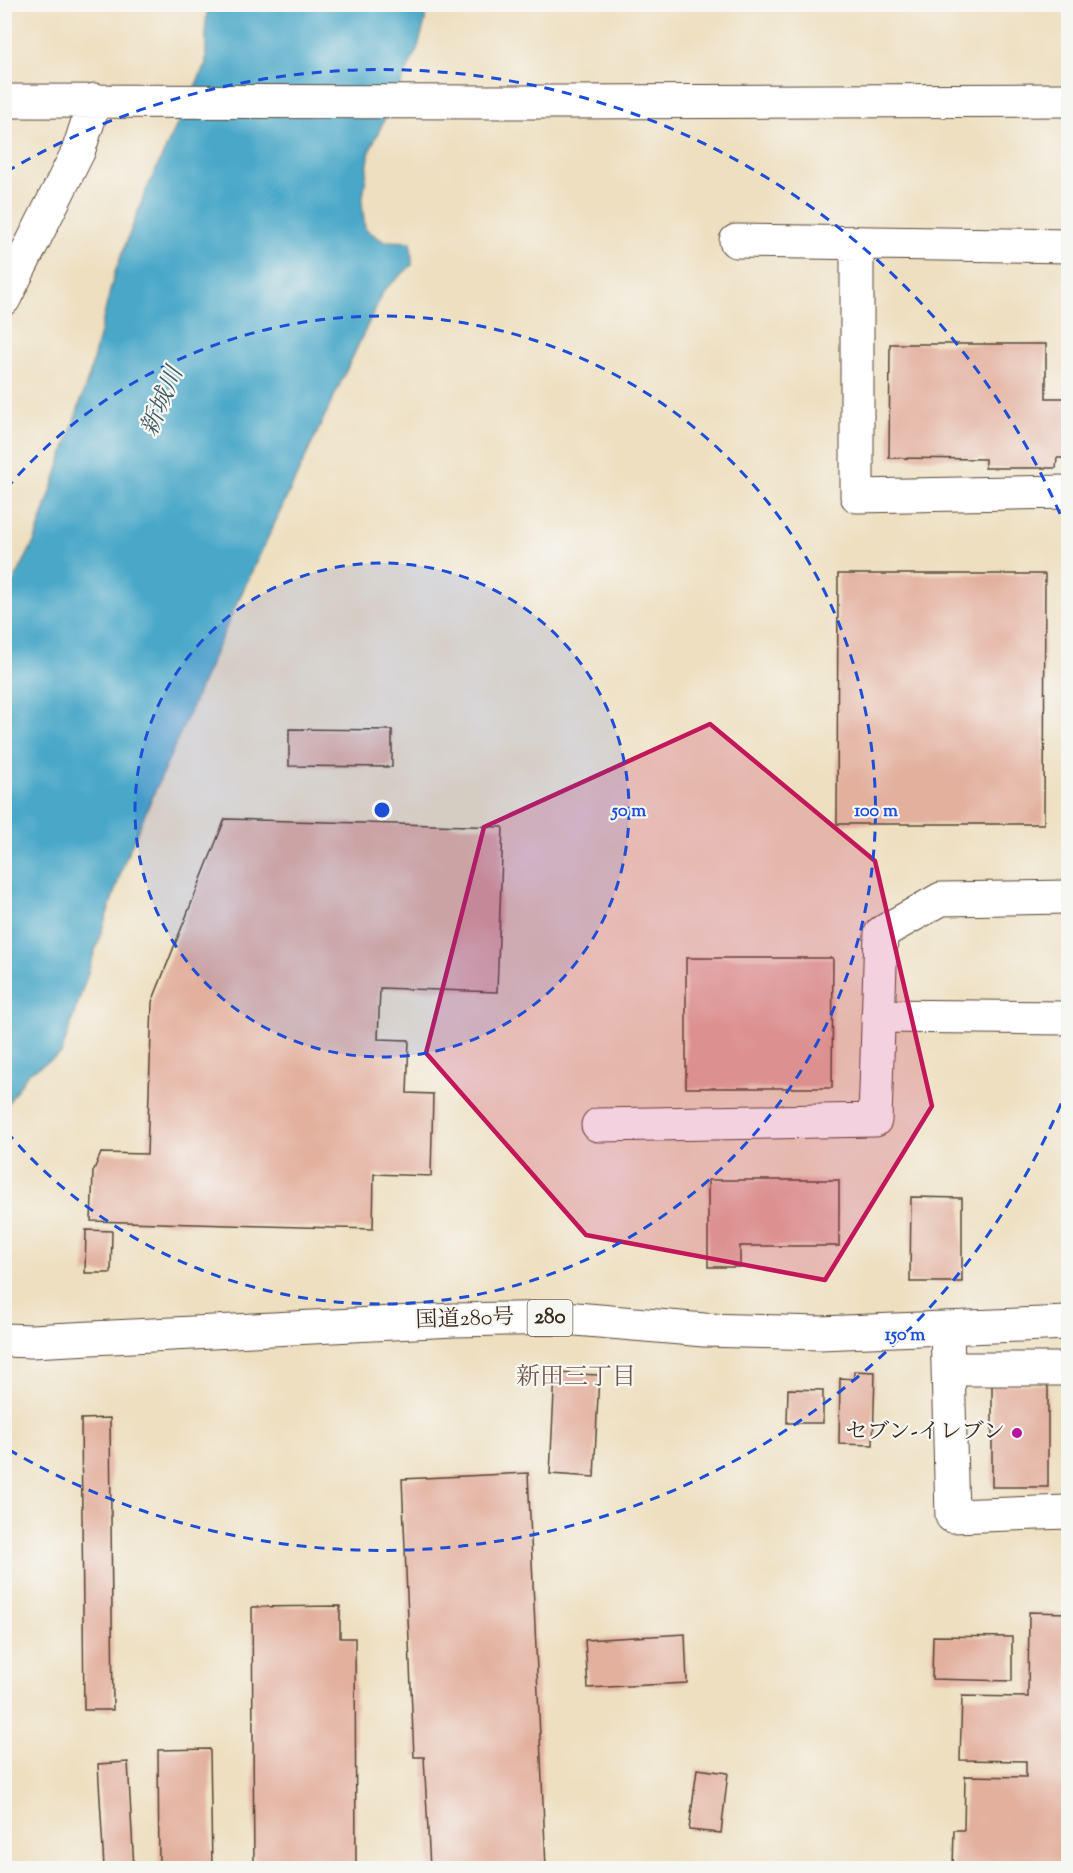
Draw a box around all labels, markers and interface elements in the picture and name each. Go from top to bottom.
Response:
water label: 新城川 [133,359,194,442]
text: 50 m [610,799,646,825]
text: 100 m [854,799,898,825]
centre of rings [372,800,392,820]
road number: 280 [528,1300,572,1336]
street label: 国道280号 [415,1302,515,1338]
text: 150 m [885,1323,925,1349]
district label: 新田三丁目 [516,1361,636,1395]
place label: セブン-イレブン [845,1417,1005,1449]
marker: セブン-イレブン [1010,1426,1024,1440]

